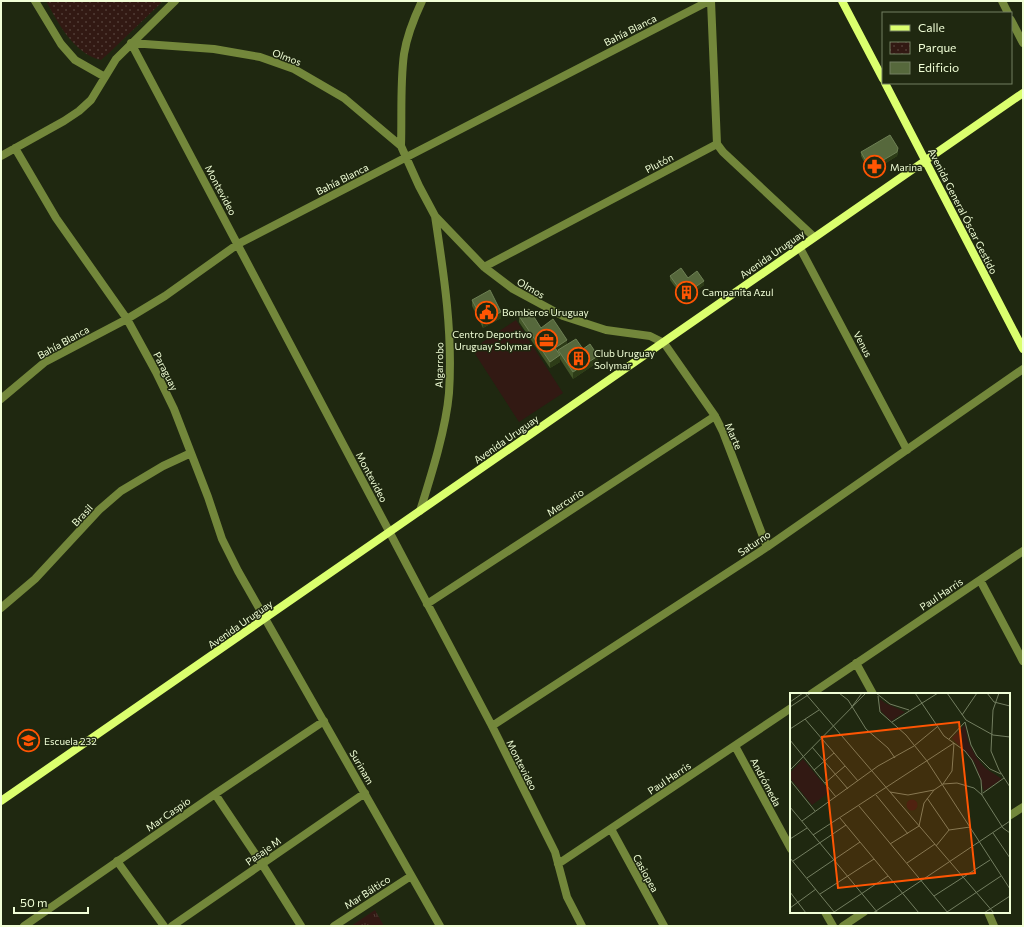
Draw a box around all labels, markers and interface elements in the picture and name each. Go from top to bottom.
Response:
street label: Bahía Blanca [602,12,658,48]
legend [882,12,1012,84]
text: Calle [918,20,945,34]
text: Parque [918,40,956,54]
street label: Olmos [271,46,304,68]
text: Edificio [918,60,959,74]
street label: Avenida General Óscar Gestido [926,146,1000,276]
street label: Plutón [643,151,675,175]
pharmacy icon: Marina [862,154,888,180]
street label: Bahía Blanca [314,161,370,197]
place label: Marina [890,161,922,173]
street label: Montevideo [203,163,239,217]
street label: Avenida Uruguay [737,227,807,281]
street label: Olmos [515,275,547,301]
building icon: Campanita Azul [674,279,700,305]
place label: Campanita Azul [702,286,774,298]
public building icon: Bomberos Uruguay [473,299,499,325]
place label: Bomberos Uruguay [502,306,589,318]
street label: Bahía Blanca [35,323,91,361]
office icon: Centro Deportivo Uruguay Solymar [534,327,560,353]
place label: Centro Deportivo Uruguay Solymar [452,328,532,352]
street label: Venus [851,329,875,359]
street label: Algarrobo [433,342,445,388]
building icon: Club Uruguay Solymar [565,346,591,372]
place label: Club Uruguay Solymar [594,347,655,371]
street label: Paraguay [151,350,181,392]
street label: Avenida Uruguay [471,412,541,466]
street label: Marte [723,421,745,451]
street label: Montevideo [354,450,390,504]
street label: Mercurio [544,486,586,518]
street label: Brasil [69,502,95,528]
street label: Saturno [736,528,772,558]
street label: Paul Harris [917,575,965,613]
street label: Avenida Uruguay [205,597,275,651]
inset map [790,693,1010,913]
school or university icon: Escuela 232 [15,728,41,754]
place label: Escuela 232 [44,735,97,747]
street label: Montevideo [504,738,540,792]
street label: Surinam [347,748,377,786]
street label: Andrómeda [748,756,784,808]
street label: Paul Harris [645,759,693,797]
street label: Mar Caspio [143,794,193,834]
street label: Pasaje M [243,834,283,868]
street label: Casiopea [631,852,661,894]
street label: Mar Báltico [342,873,392,911]
scale bar [14,889,88,915]
text: 50 m [20,895,48,909]

